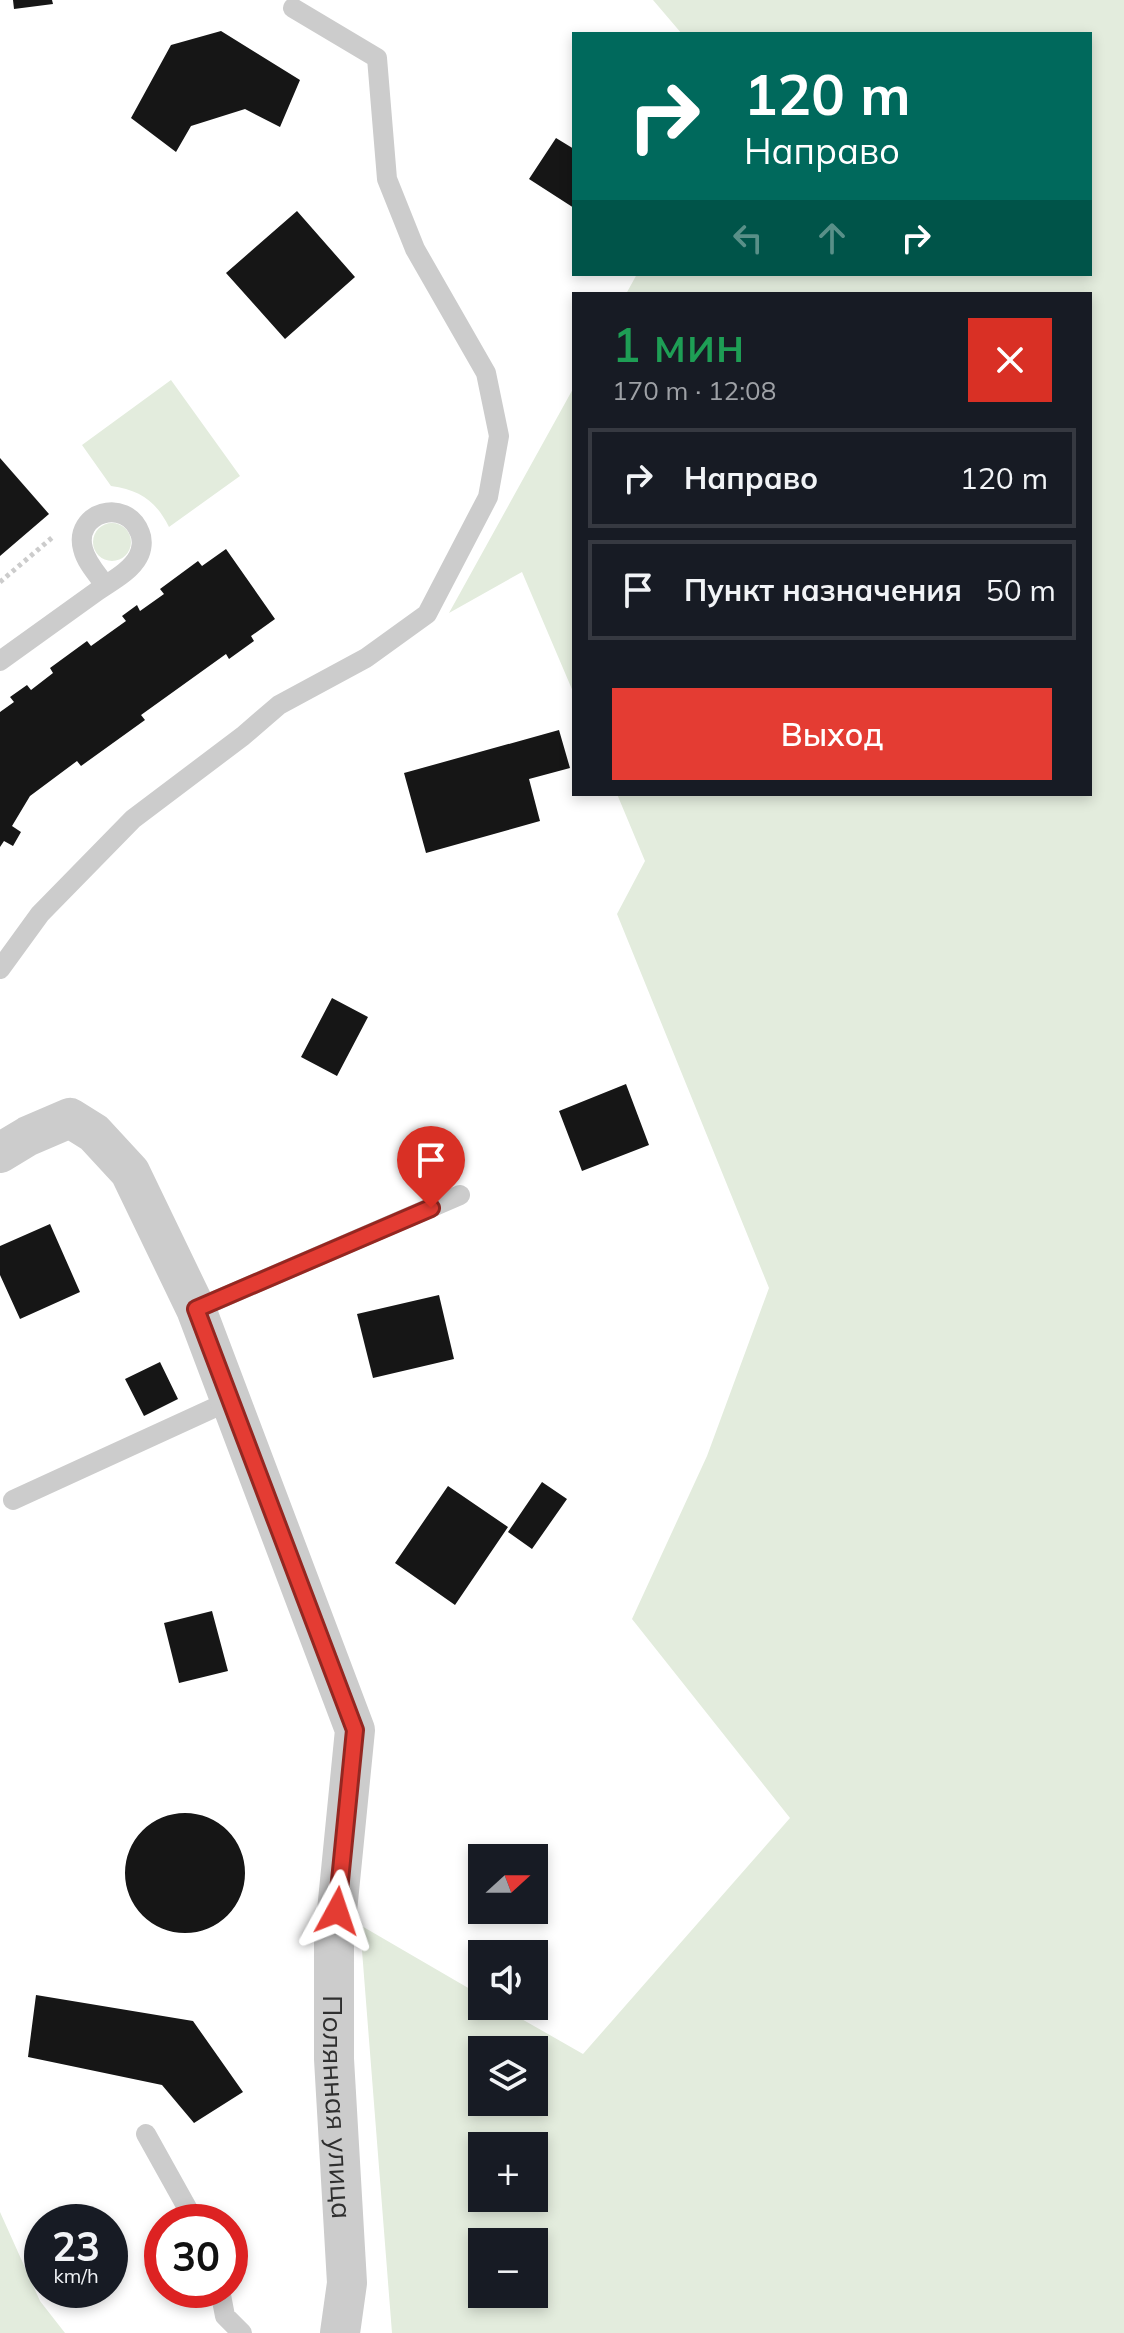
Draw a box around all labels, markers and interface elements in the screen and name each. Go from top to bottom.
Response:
text: 120 m [744,59,911,129]
icon: right [612,64,716,168]
text: Направо [744,128,900,173]
icon: left [726,216,770,260]
icon: ahead [810,216,854,260]
icon: right [894,216,938,260]
text: 1 мин [612,314,745,374]
button: close [968,318,1052,402]
text: 170 m · 12:08 [612,374,776,407]
icon: right [616,456,660,500]
text: Направо [684,459,818,497]
text: 120 m [960,459,1048,497]
icon: arrive [616,568,660,612]
text: Пункт назначения [684,571,962,609]
text: 50 m [986,571,1056,609]
button: Выход [612,688,1052,780]
pin [397,1126,465,1208]
icon: arrive [409,1138,453,1182]
north arrow [468,1844,548,1924]
map controls [468,1844,548,2308]
position arrow [295,1869,379,1953]
button: sound [468,1940,548,2020]
street label: Полянная улица [317,1995,361,2220]
button: layers [468,2036,548,2116]
button: + [468,2132,548,2212]
speed limit sign: 30 [144,2204,248,2308]
text: 23 [52,2221,100,2271]
button: − [468,2228,548,2308]
text: km/h [53,2263,99,2288]

